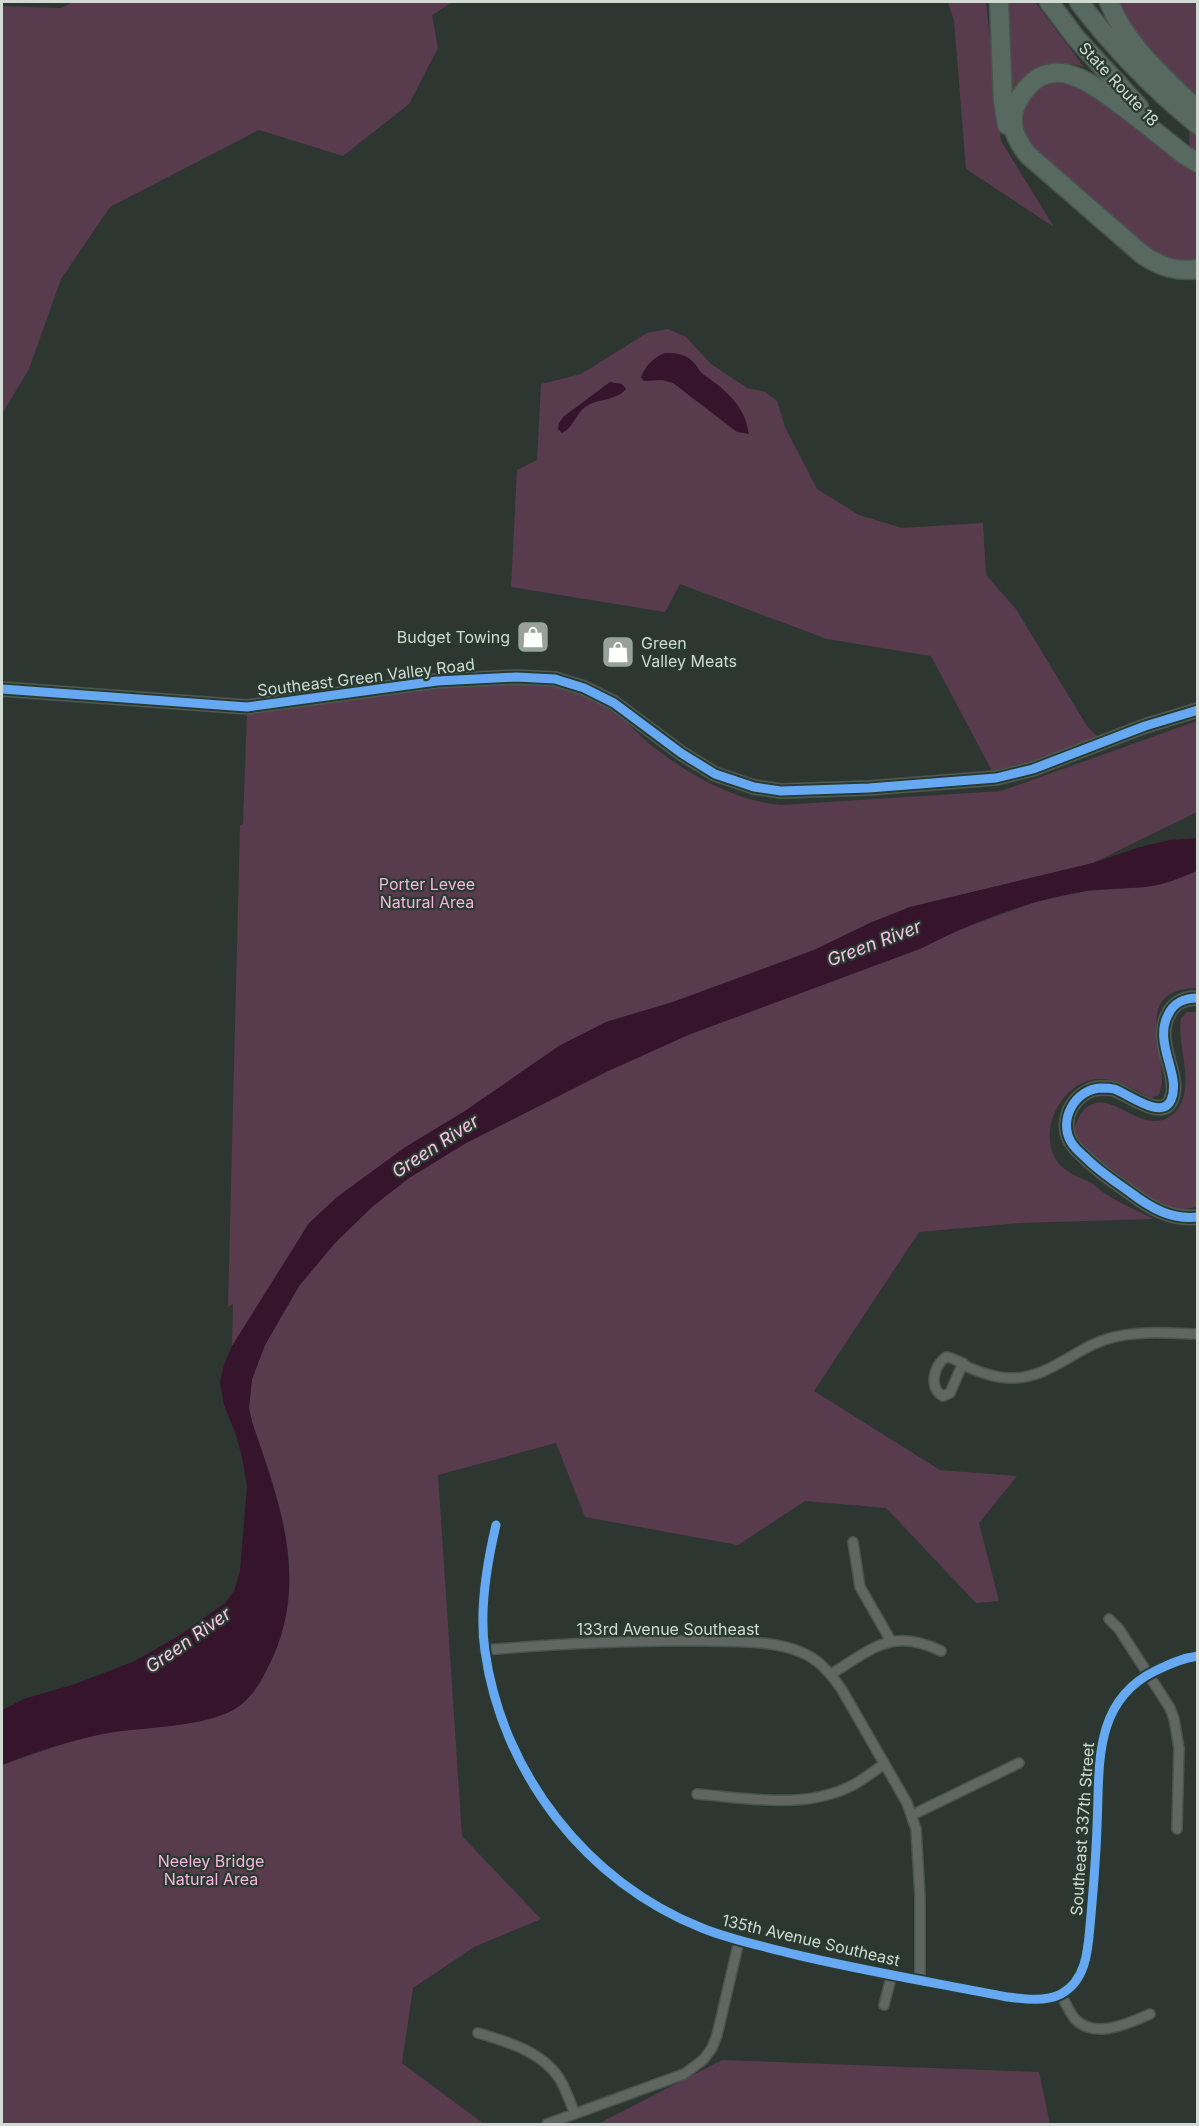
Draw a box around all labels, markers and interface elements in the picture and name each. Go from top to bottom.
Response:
street label: State Route 18 [1075,38,1163,130]
shop icon: Budget Towing [515,619,551,655]
place label: Budget Towing [397,627,510,647]
place label: Green Valley Meats [641,633,737,671]
shop icon: Green Valley Meats [600,634,636,670]
street label: Southeast Green Valley Road [256,654,476,700]
park label: Porter Levee Natural Area [379,874,475,912]
water label: Green River [824,915,925,971]
water label: Green River [388,1110,483,1182]
water label: Green River [141,1602,236,1677]
street label: 133rd Avenue Southeast [576,1619,760,1639]
street label: Southeast 337th Street [1066,1742,1098,1916]
park label: Neeley Bridge Natural Area [158,1851,264,1889]
street label: 135th Avenue Southeast [720,1910,902,1970]

